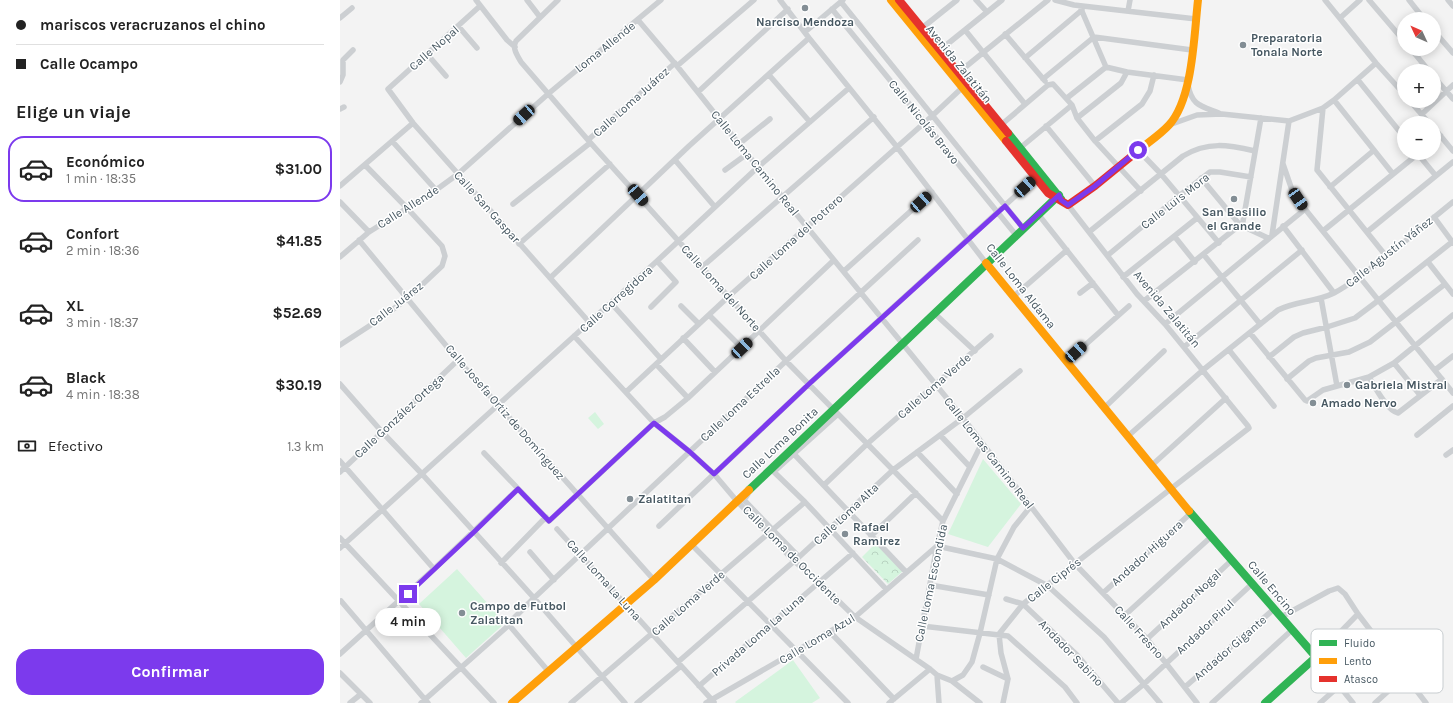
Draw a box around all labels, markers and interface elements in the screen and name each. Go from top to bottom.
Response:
marker: Narciso Mendoza [800,3,810,13]
north arrow [1397,12,1441,56]
map controls [1397,12,1441,160]
place label: Narciso Mendoza [756,15,854,29]
text: mariscos veracruzanos el chino [40,16,266,34]
street label: Loma Allende [572,19,638,75]
street label: Avenida Zalatitán [923,22,995,106]
street label: Calle Nopal [406,23,462,73]
place label: Preparatoria Tonala Norte [1251,31,1323,59]
marker: Preparatoria Tonala Norte [1238,40,1248,50]
text: Calle Ocampo [40,55,138,73]
street label: Calle Loma Juárez [590,64,672,140]
button: + [1397,64,1441,108]
street label: Calle Nicolás Bravo [886,77,962,167]
text: Elige un viaje [16,101,131,123]
car [511,103,537,127]
street label: Calle Loma Camino Real [708,108,802,218]
button: − [1397,116,1441,160]
route start [1129,141,1147,159]
icon: car [18,151,54,187]
text: Económico [66,153,145,171]
text: $31.00 [275,160,322,178]
street label: Calle San Gaspar [451,168,524,246]
street label: Calle Luis Mora [1138,170,1212,232]
text: 1 min · 18:35 [66,171,136,186]
car [1012,175,1038,199]
car [626,182,650,208]
street label: Calle Allende [375,183,441,231]
car [1286,186,1310,212]
car [908,190,934,214]
street label: Calle Loma del Potrero [746,191,846,283]
marker: San Basilio el Grande [1229,194,1239,204]
place label: San Basilio el Grande [1202,205,1267,233]
street label: Calle Agustín Yáñez [1343,213,1436,290]
icon: car [18,223,54,259]
text: Confort [66,225,119,243]
text: $41.85 [276,232,322,250]
street label: Calle Loma Aldama [983,241,1059,331]
street label: Calle Loma del Norte [678,242,764,334]
text: 2 min · 18:36 [66,243,139,258]
street label: Calle Corregidora [577,263,655,335]
street label: Avenida Zalatitán [1131,268,1203,350]
street label: Calle Juárez [366,278,426,329]
icon: car [18,295,54,331]
text: XL [66,297,84,315]
text: $52.69 [272,304,322,322]
text: 3 min · 18:37 [66,315,138,330]
car [729,335,755,361]
car [1063,340,1089,364]
street label: Calle Josefa Ortiz de Domínguez [443,342,568,483]
street label: Calle Loma Verde [894,350,974,422]
street label: Calle Loma Estrella [697,363,783,445]
icon: car [18,367,54,403]
text: Black [66,369,106,387]
street label: Calle González Ortega [351,371,447,461]
text: $30.19 [275,376,322,394]
place label: Gabriela Mistral [1355,378,1447,392]
marker: Gabriela Mistral [1342,380,1352,390]
text: 4 min · 18:38 [66,387,140,402]
street label: Calle Lomas Camino Real [941,394,1037,512]
place label: Amado Nervo [1321,396,1397,410]
marker: Amado Nervo [1308,398,1318,408]
street label: Calle Loma Bonita [739,404,821,482]
icon: cash [16,435,38,457]
text: Efectivo [48,437,103,455]
text: 1.3 km [287,439,324,454]
street label: Calle Loma Alta [811,480,881,548]
place label: Zalatitan [638,492,691,506]
marker: Zalatitan [625,494,635,504]
street label: Calle Loma de Occidente [740,503,844,607]
street label: Andador Higuera [1108,517,1186,589]
place label: Rafael Ramirez [853,520,900,548]
street label: Calle Loma Escondida [912,523,950,643]
marker: Rafael Ramirez [840,529,850,539]
street label: Calle Loma La Luna [564,537,644,623]
street label: Calle Ciprés [1024,555,1084,605]
street label: Calle Encino [1245,558,1299,618]
street label: Calle Loma Verde [648,567,728,639]
street label: Andador Nogal [1156,567,1224,631]
route end [399,585,417,603]
street label: Privada Loma La Luna [709,591,807,679]
street label: Andador Pirul [1173,597,1237,657]
place label: Campo de Futbol Zalatitan [470,599,566,627]
street label: Calle Fresno [1112,603,1166,661]
callout: 4 min [375,608,441,636]
marker: Campo de Futbol Zalatitan [457,608,467,618]
street label: Calle Loma Azul [777,611,857,667]
street label: Andador Gigante [1191,613,1269,683]
text: 4 min [390,614,426,629]
street label: Andador Sabino [1036,617,1106,689]
legend [1311,629,1443,693]
text: Fluido [1344,637,1375,650]
button: Confirmar [16,649,324,695]
text: Lento [1344,655,1372,668]
text: Atasco [1344,673,1378,686]

